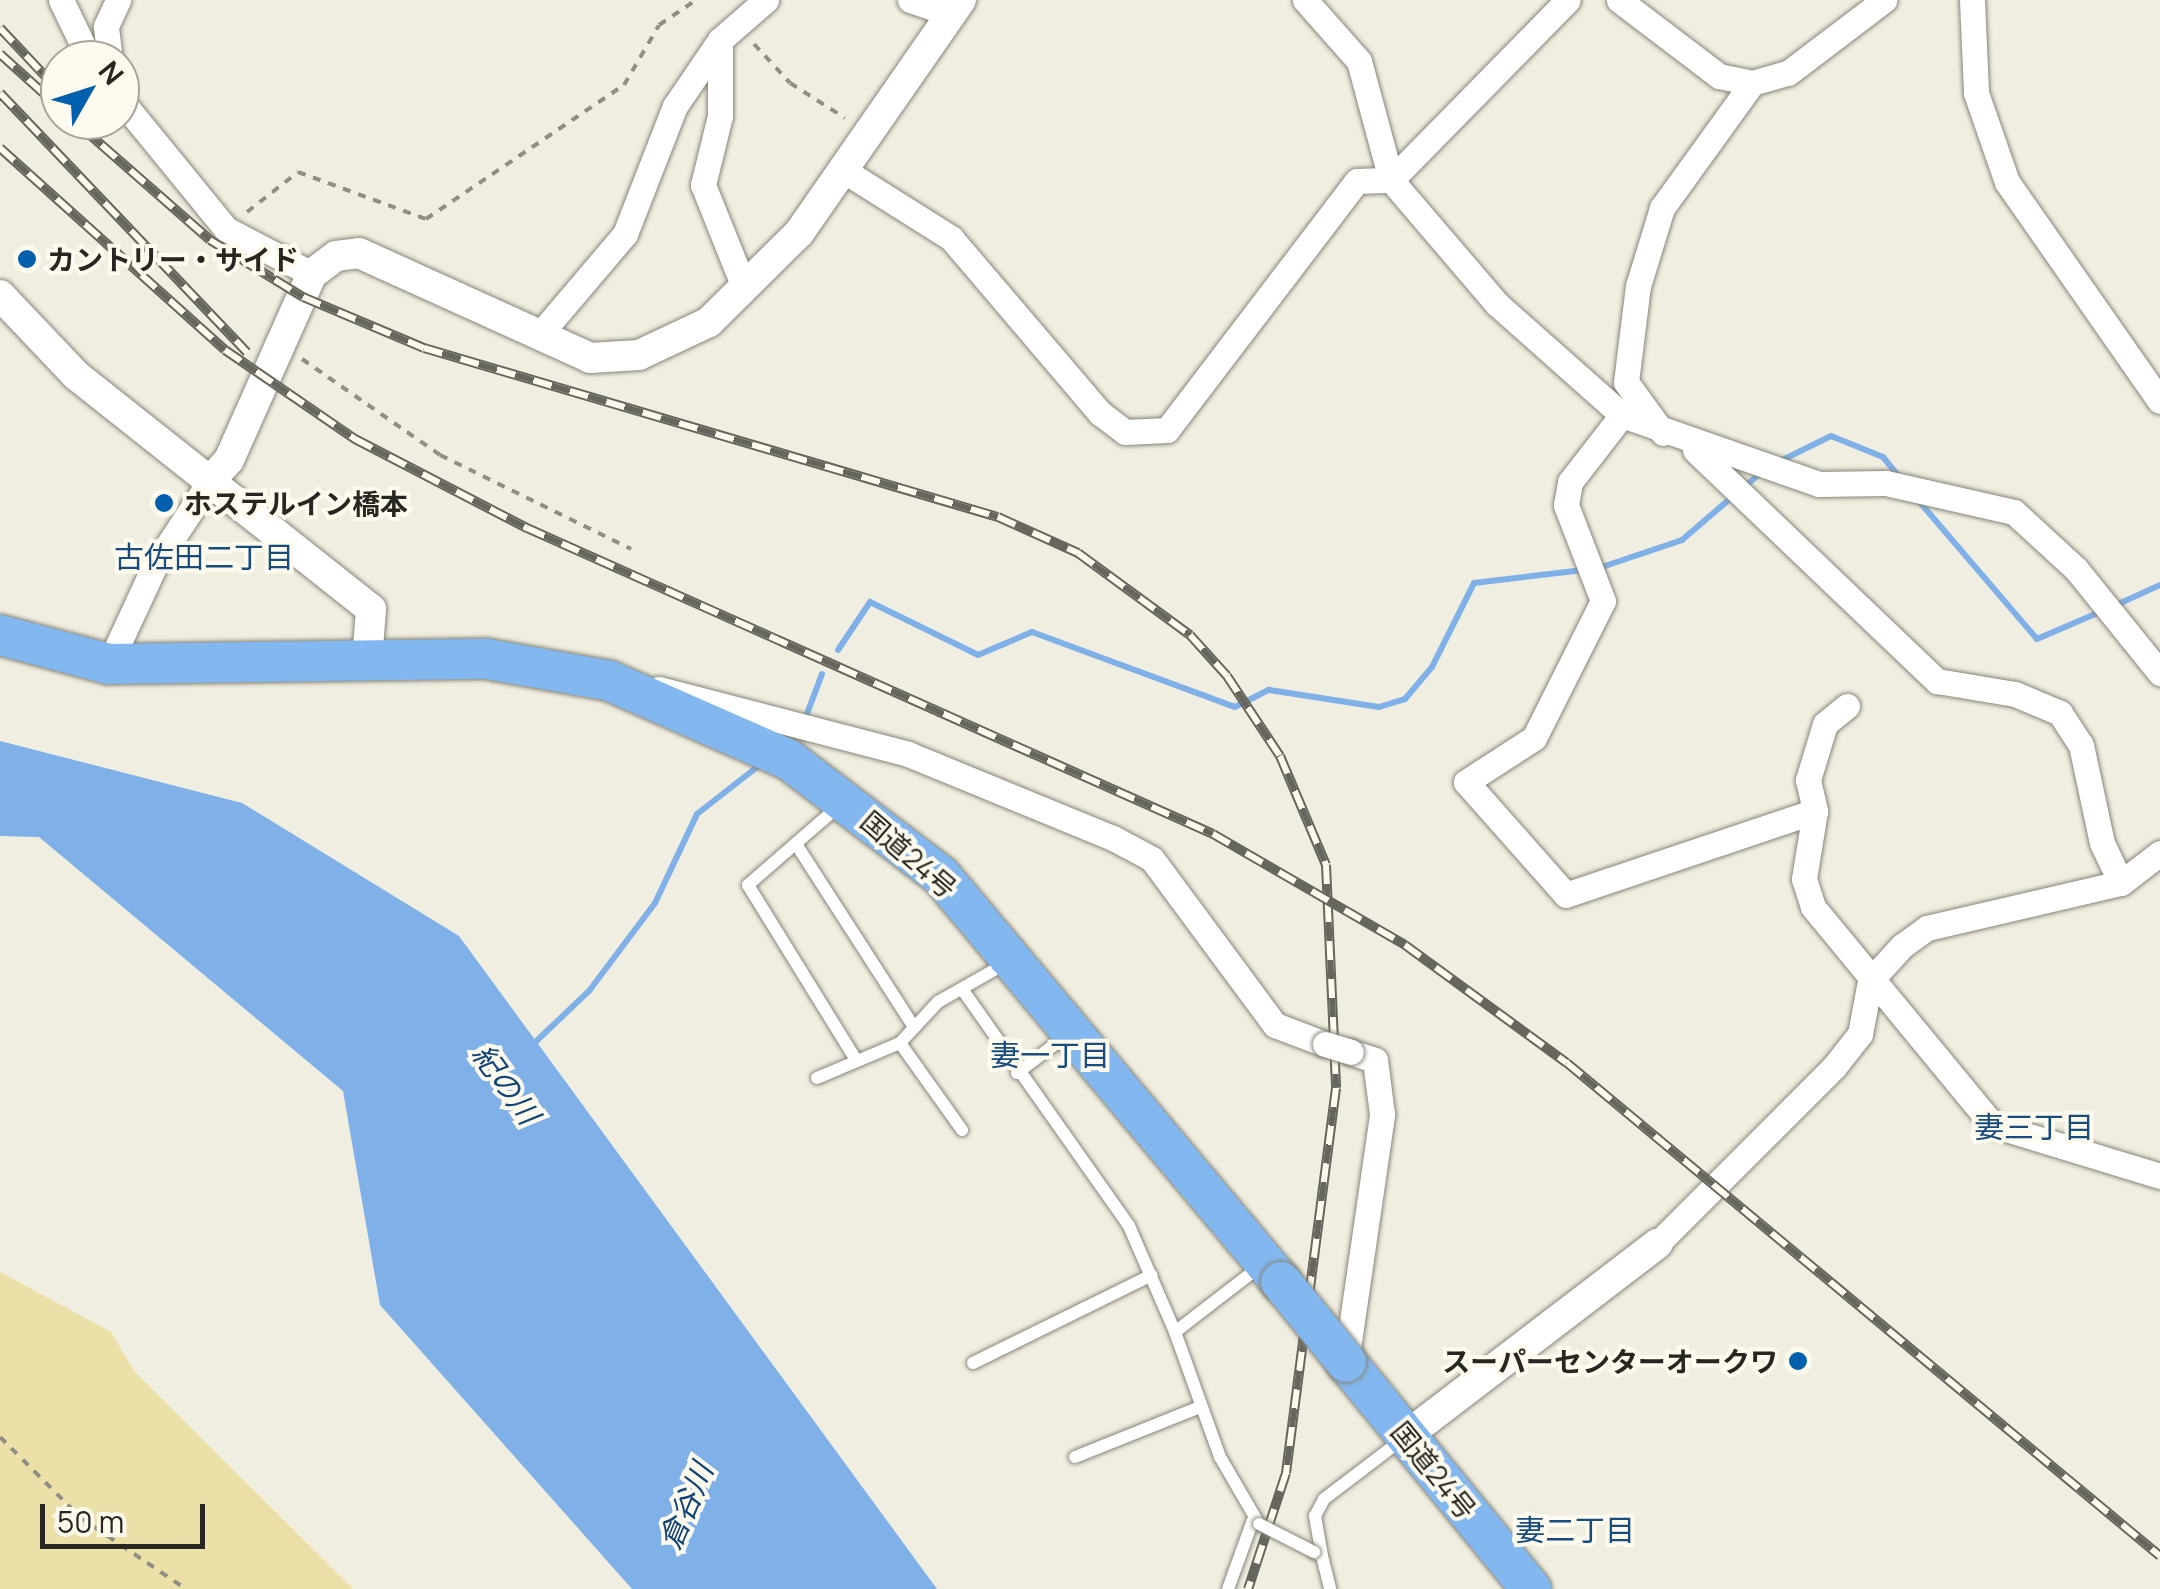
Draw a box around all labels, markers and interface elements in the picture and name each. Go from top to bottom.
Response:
north arrow [40,40,140,140]
text: N [91,53,133,92]
place label: カントリー・サイド [47,242,299,276]
marker: カントリー・サイド [16,248,38,270]
place label: ホステルイン橋本 [184,486,408,520]
marker: ホステルイン橋本 [153,492,175,514]
district label: 古佐田二丁目 [114,539,294,575]
street label: 国道24号 [854,803,964,905]
water label: 紀の川 [465,1037,547,1131]
district label: 妻一丁目 [990,1037,1110,1073]
district label: 妻三丁目 [1974,1109,2094,1145]
place label: スーパーセンターオークワ [1442,1344,1778,1378]
marker: スーパーセンターオークワ [1787,1350,1809,1372]
street label: 国道24号 [1384,1414,1484,1526]
water label: 倉谷川 [652,1458,720,1554]
scale bar [45,1484,210,1546]
text: 50 m [57,1501,124,1542]
district label: 妻二丁目 [1515,1512,1635,1548]

